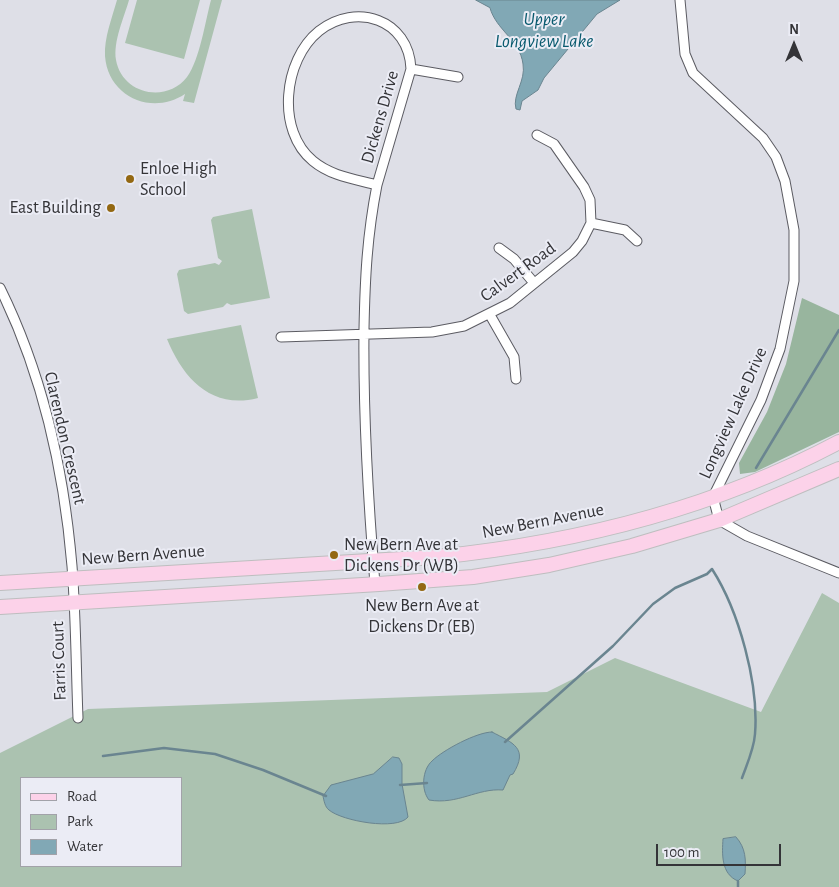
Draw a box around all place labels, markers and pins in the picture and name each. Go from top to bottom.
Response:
place label: Enloe High School [140,158,217,200]
marker: Enloe High School [124,173,136,185]
place label: East Building [10,197,101,219]
marker: East Building [105,202,117,214]
place label: New Bern Ave at Dickens Dr (WB) [344,534,459,576]
marker: New Bern Ave at Dickens Dr (WB) [328,549,340,561]
marker: New Bern Ave at Dickens Dr (EB) [416,581,428,593]
place label: New Bern Ave at Dickens Dr (EB) [365,595,479,638]

